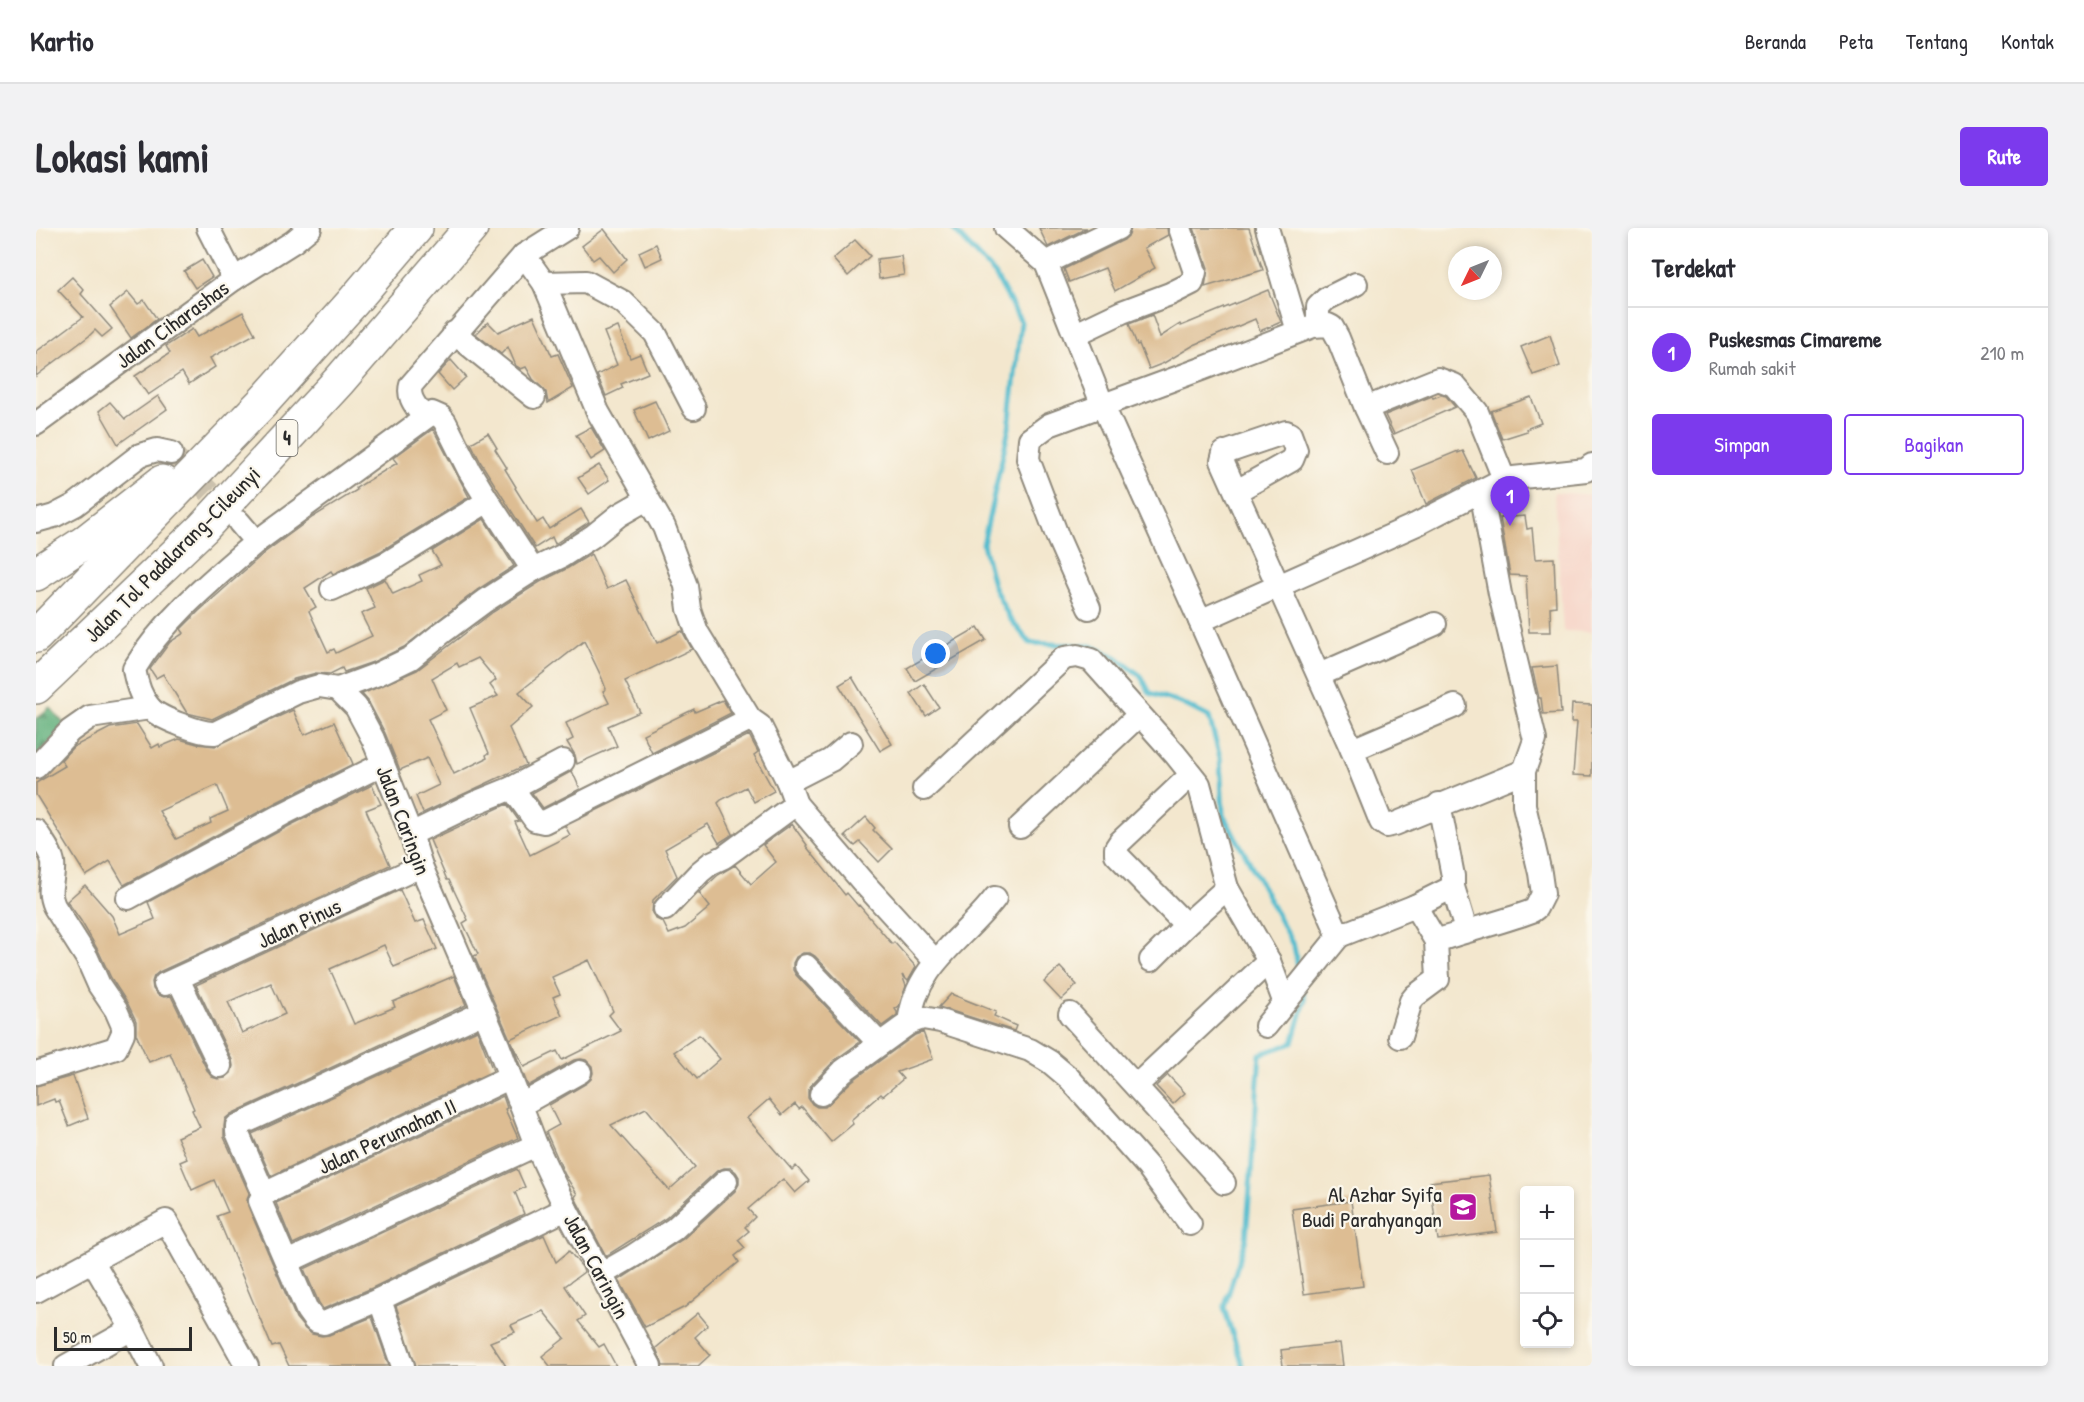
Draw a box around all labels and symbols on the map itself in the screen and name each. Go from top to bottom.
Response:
north arrow [1448,246,1502,300]
street label: Jalan Ciharashas [109,273,235,375]
road number: 4 [276,420,298,456]
street label: Jalan Tol Padalarang–Cileunyi [77,459,267,649]
pin: 1 [1490,476,1530,526]
your location [921,639,950,668]
street label: Jalan Caringin [369,761,439,879]
street label: Jalan Pinus [252,891,346,955]
street label: Jalan Perumahan II [313,1091,461,1181]
place label: Al Azhar Syifa Budi Parahyangan [1302,1179,1442,1234]
school or university icon: Al Azhar Syifa Budi Parahyangan [1447,1191,1479,1223]
street label: Jalan Caringin [557,1208,637,1324]
scale bar [54,1324,192,1352]

